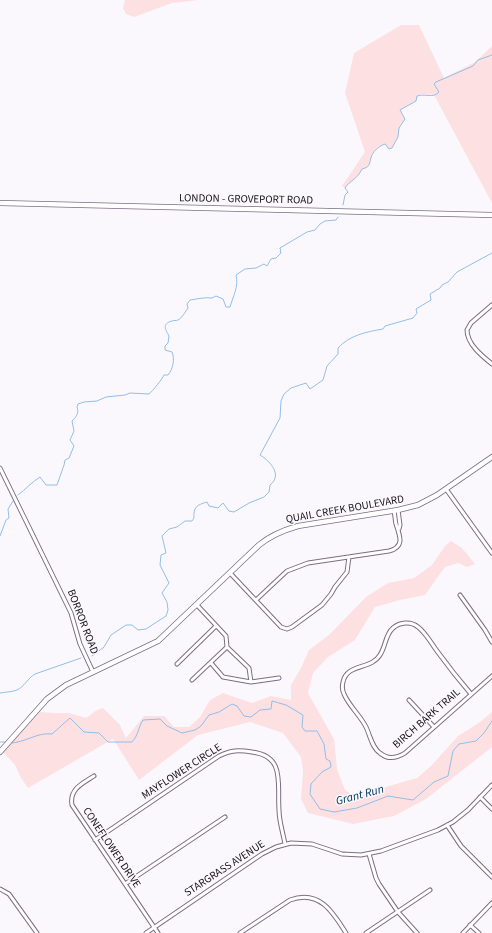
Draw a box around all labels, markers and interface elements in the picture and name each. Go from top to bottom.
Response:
street label: LONDON - GROVEPORT ROAD [179,192,313,208]
street label: QUAIL CREEK BOULEVARD [285,493,405,527]
street label: BORROR ROAD [64,588,100,656]
street label: BIRCH BARK TRAIL [391,686,463,752]
street label: MAYFLOWER CIRCLE [140,741,224,803]
water label: Grant Run [334,783,386,809]
street label: CONEFLOWER DRIVE [79,805,143,891]
street label: STARGRASS AVENUE [182,838,268,900]

